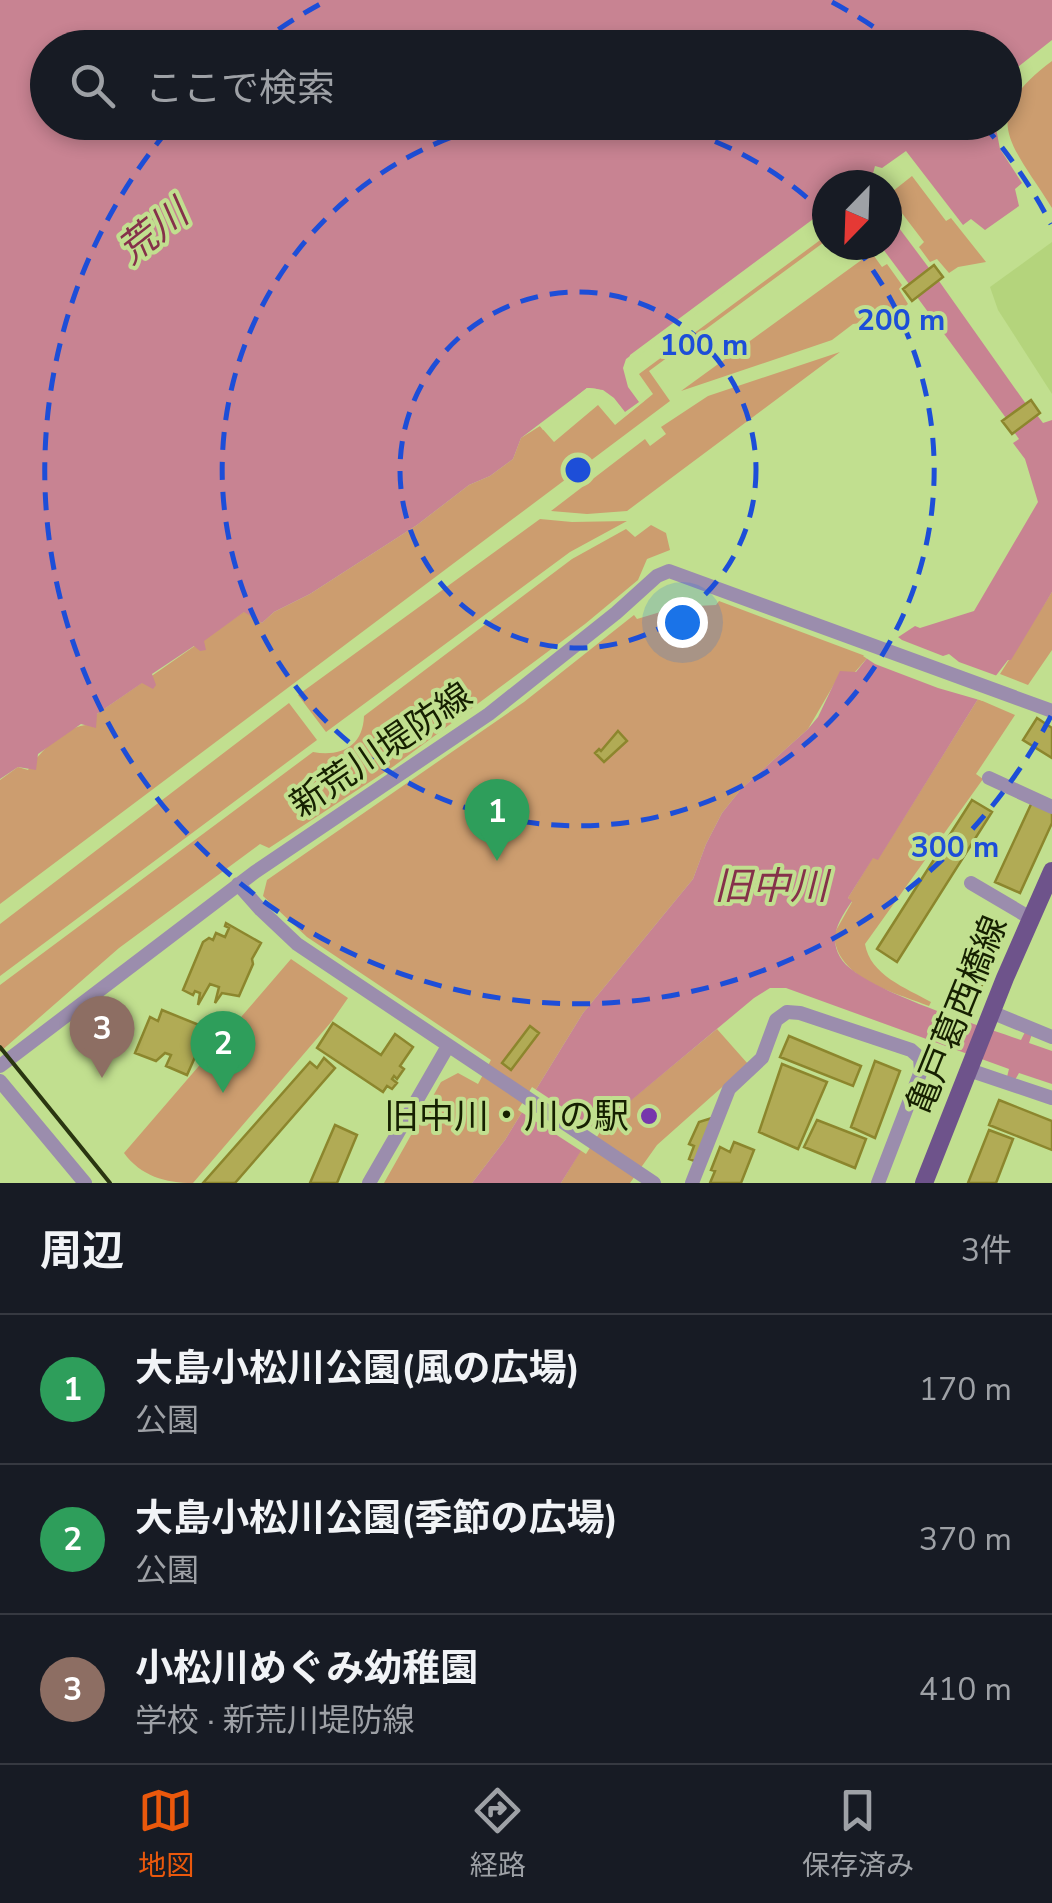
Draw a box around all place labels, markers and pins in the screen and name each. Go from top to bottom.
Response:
centre of rings [560,452,596,488]
pin: 1 [464,778,530,861]
pin: 3 [70,996,134,1078]
pin: 2 [190,1010,256,1093]
place label: 旧中川・川の駅 [384,1093,629,1140]
marker: 旧中川・川の駅 [638,1105,660,1127]

